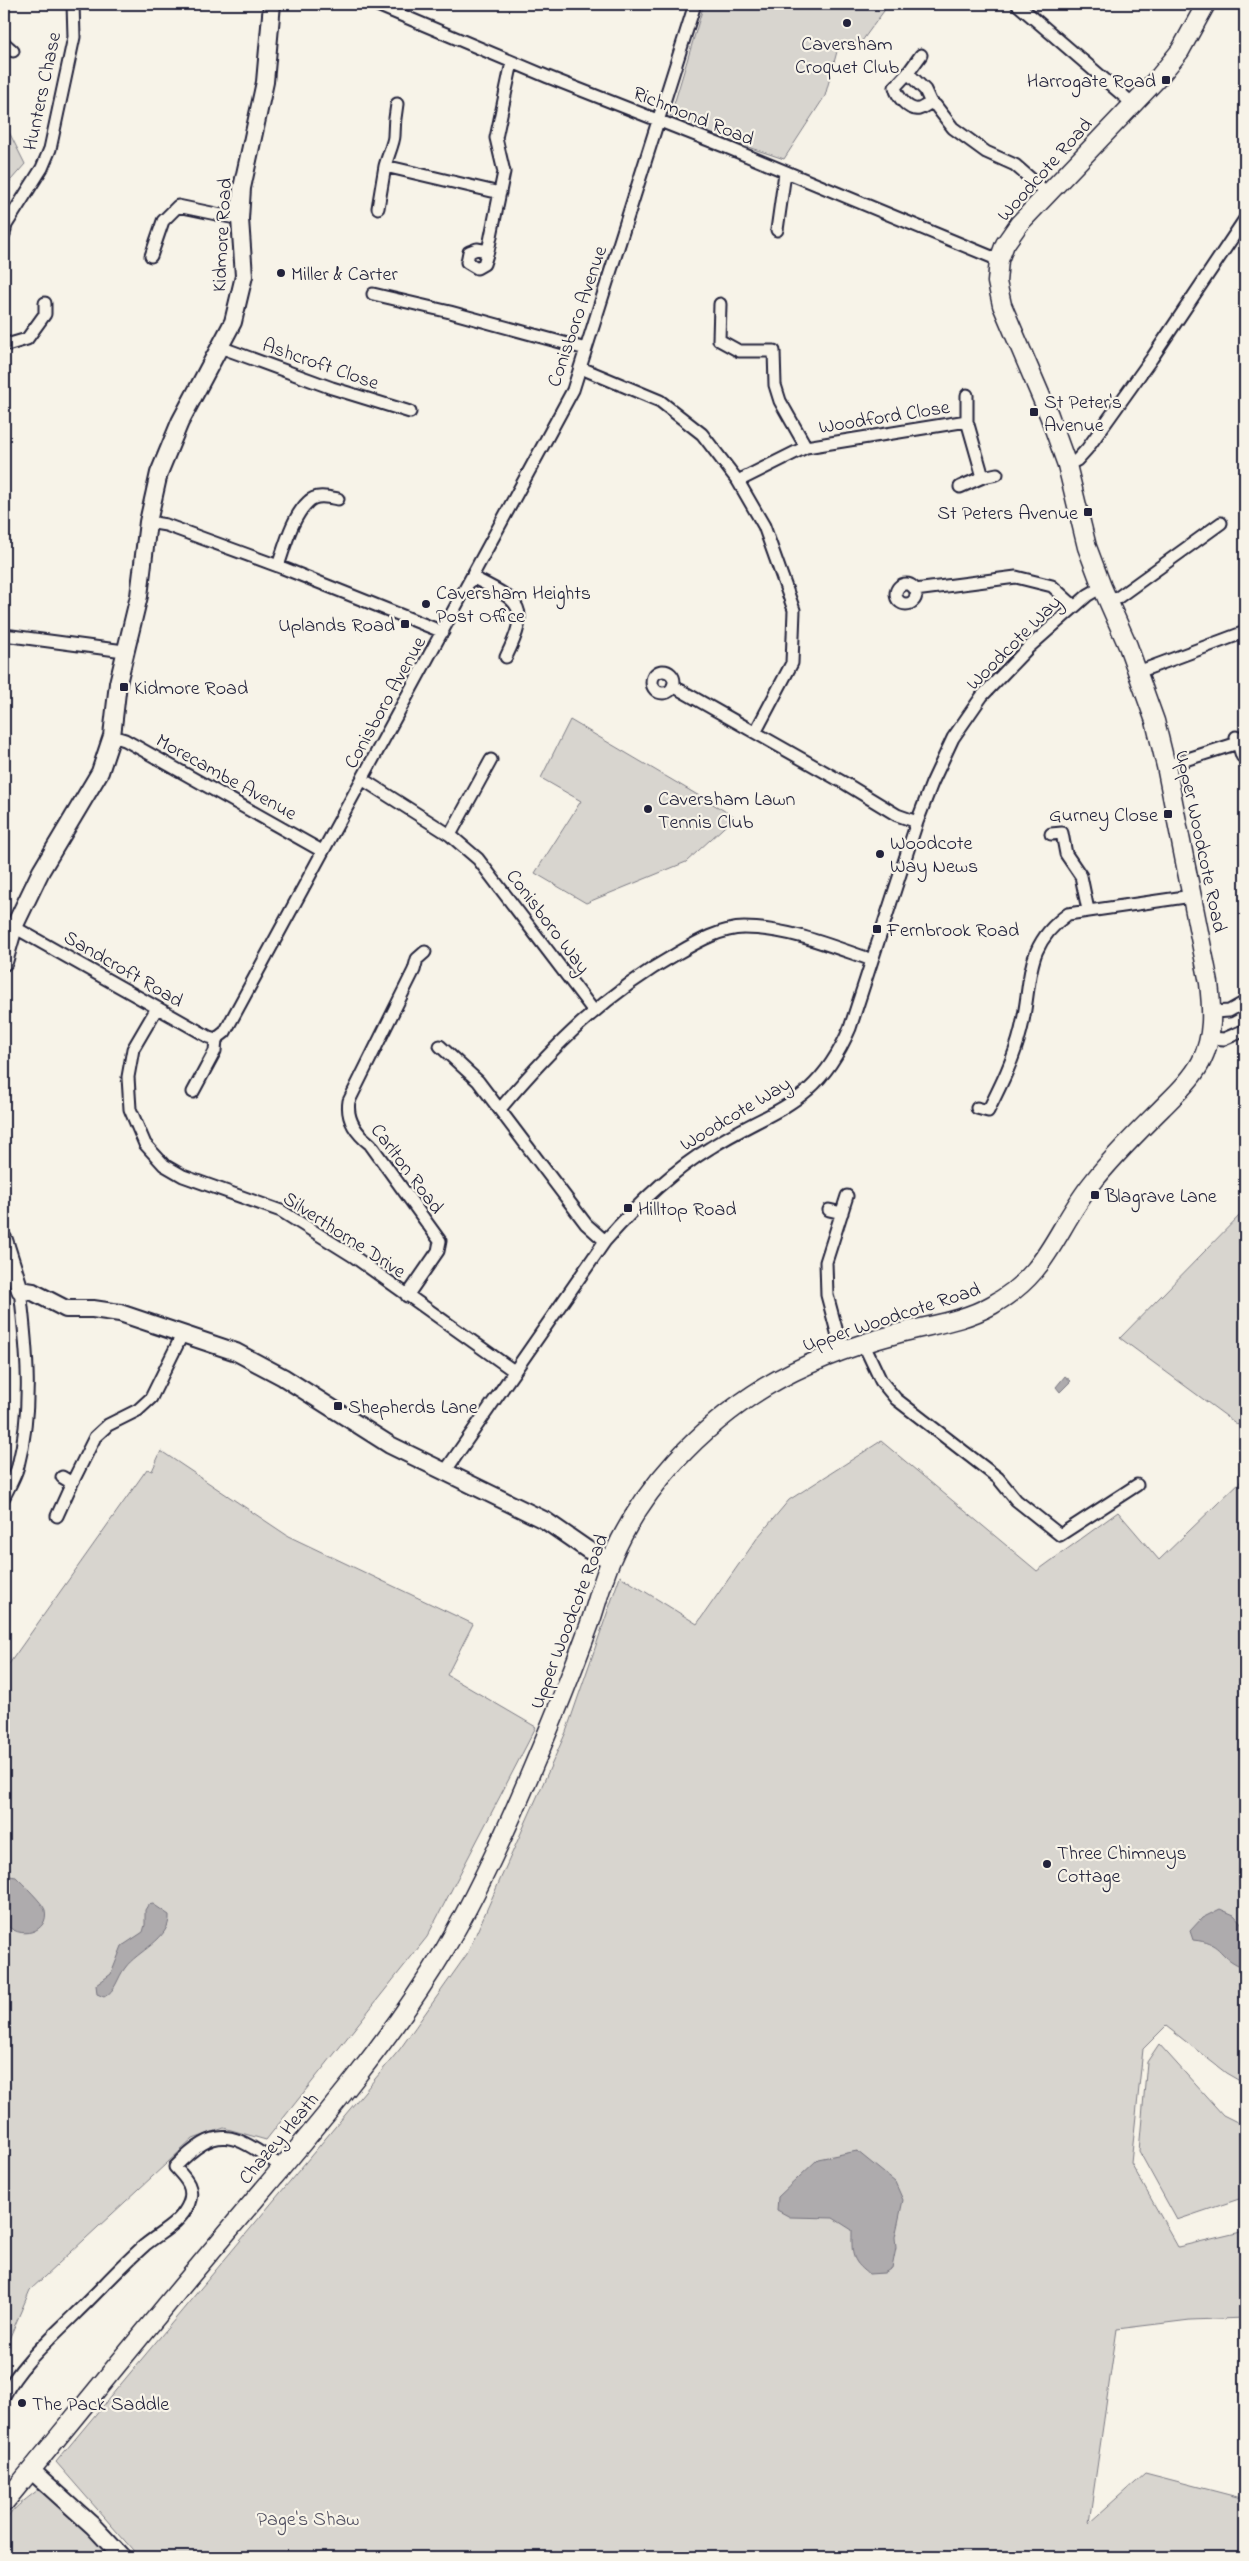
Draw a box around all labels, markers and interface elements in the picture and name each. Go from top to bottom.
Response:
marker: Caversham Croquet Club [841,17,853,29]
street label: Hunters Chase [17,30,70,153]
place label: Caversham Croquet Club [795,31,900,83]
place label: Harrogate Road [1027,68,1156,98]
marker: Harrogate Road [1160,74,1172,86]
street label: Richmond Road [628,80,758,155]
street label: Woodcote Road [991,112,1100,229]
street label: Kidmore Road [206,177,241,293]
street label: Conisboro Avenue [541,242,616,391]
place label: Miller & Carter [291,261,398,290]
marker: Miller & Carter [275,267,287,279]
street label: Ashcroft Close [258,332,382,399]
place label: St Peter's Avenue [1044,389,1122,441]
street label: Woodford Close [817,394,952,443]
marker: St Peter's Avenue [1028,406,1040,418]
place label: St Peters Avenue [937,500,1078,529]
marker: St Peters Avenue [1082,506,1094,518]
place label: Caversham Heights Post Office [436,580,591,632]
street label: Woodcote Way [960,589,1069,698]
marker: Caversham Heights Post Office [420,598,432,610]
place label: Uplands Road [278,612,395,641]
marker: Uplands Road [399,618,411,630]
street label: Conisboro Avenue [338,632,435,775]
place label: Kidmore Road [134,675,248,704]
marker: Kidmore Road [118,681,130,693]
street label: Morecambe Avenue [150,727,302,829]
street label: Upper Woodcote Road [1166,748,1233,935]
place label: Caversham Lawn Tennis Club [658,786,796,838]
place label: Gurney Close [1049,802,1158,831]
marker: Caversham Lawn Tennis Club [642,803,654,815]
marker: Gurney Close [1162,808,1174,820]
place label: Woodcote Way News [890,830,978,882]
marker: Woodcote Way News [874,848,886,860]
street label: Conisboro Way [498,864,596,981]
place label: Fernbrook Road [886,917,1019,946]
marker: Fernbrook Road [871,923,883,935]
street label: Sandcroft Road [58,924,188,1016]
street label: Woodcote Way [675,1071,797,1160]
street label: Carlton Road [362,1118,450,1221]
place label: Blagrave Lane [1104,1183,1217,1213]
street label: Silverthorne Drive [276,1185,411,1287]
marker: Blagrave Lane [1089,1189,1101,1201]
place label: Hilltop Road [638,1196,736,1225]
marker: Hilltop Road [622,1202,634,1214]
street label: Upper Woodcote Road [799,1276,984,1361]
place label: Shepherds Lane [348,1394,478,1423]
marker: Shepherds Lane [332,1400,344,1412]
street label: Upper Woodcote Road [524,1530,617,1714]
place label: Three Chimneys Cottage [1057,1840,1187,1893]
marker: Three Chimneys Cottage [1041,1858,1053,1870]
street label: Chazey Heath [233,2087,327,2192]
place label: The Pack Saddle [32,2391,169,2420]
marker: The Pack Saddle [16,2397,28,2409]
park label: Page's Shaw [257,2506,359,2536]

